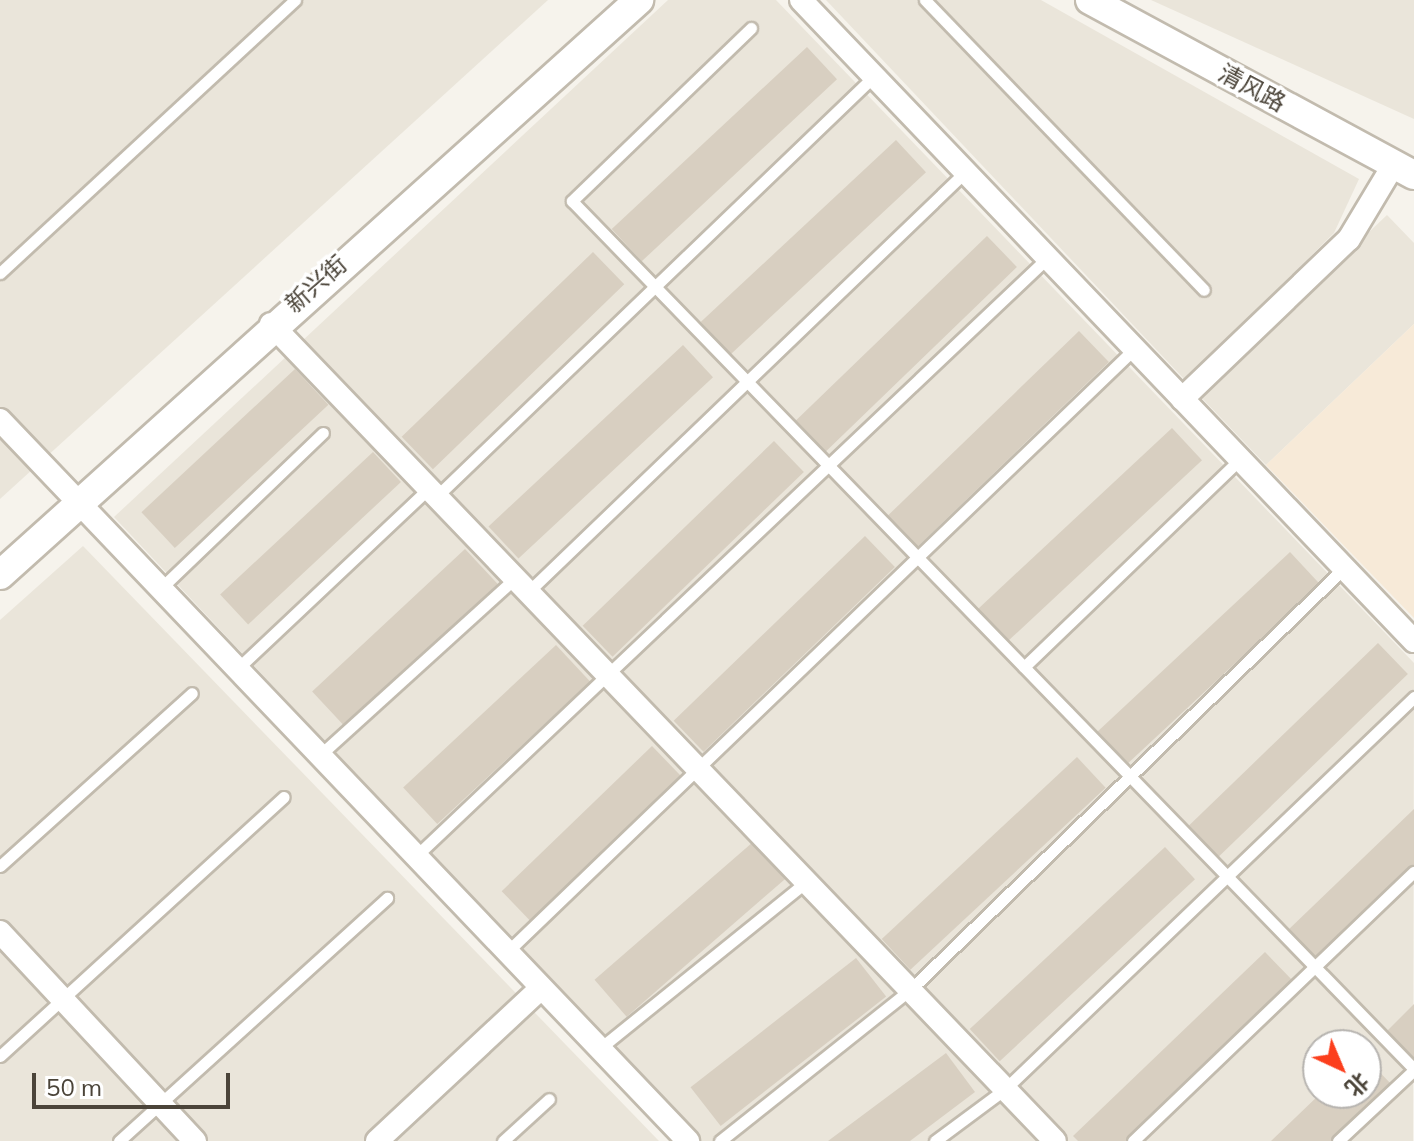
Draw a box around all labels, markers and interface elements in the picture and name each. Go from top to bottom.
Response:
street label: 清风路 [1213,58,1291,118]
street label: 新兴街 [279,250,353,318]
north arrow [1302,1029,1382,1109]
scale bar [36,1057,234,1107]
text: 北 [1340,1067,1375,1103]
text: 50 m [46,1072,102,1102]

